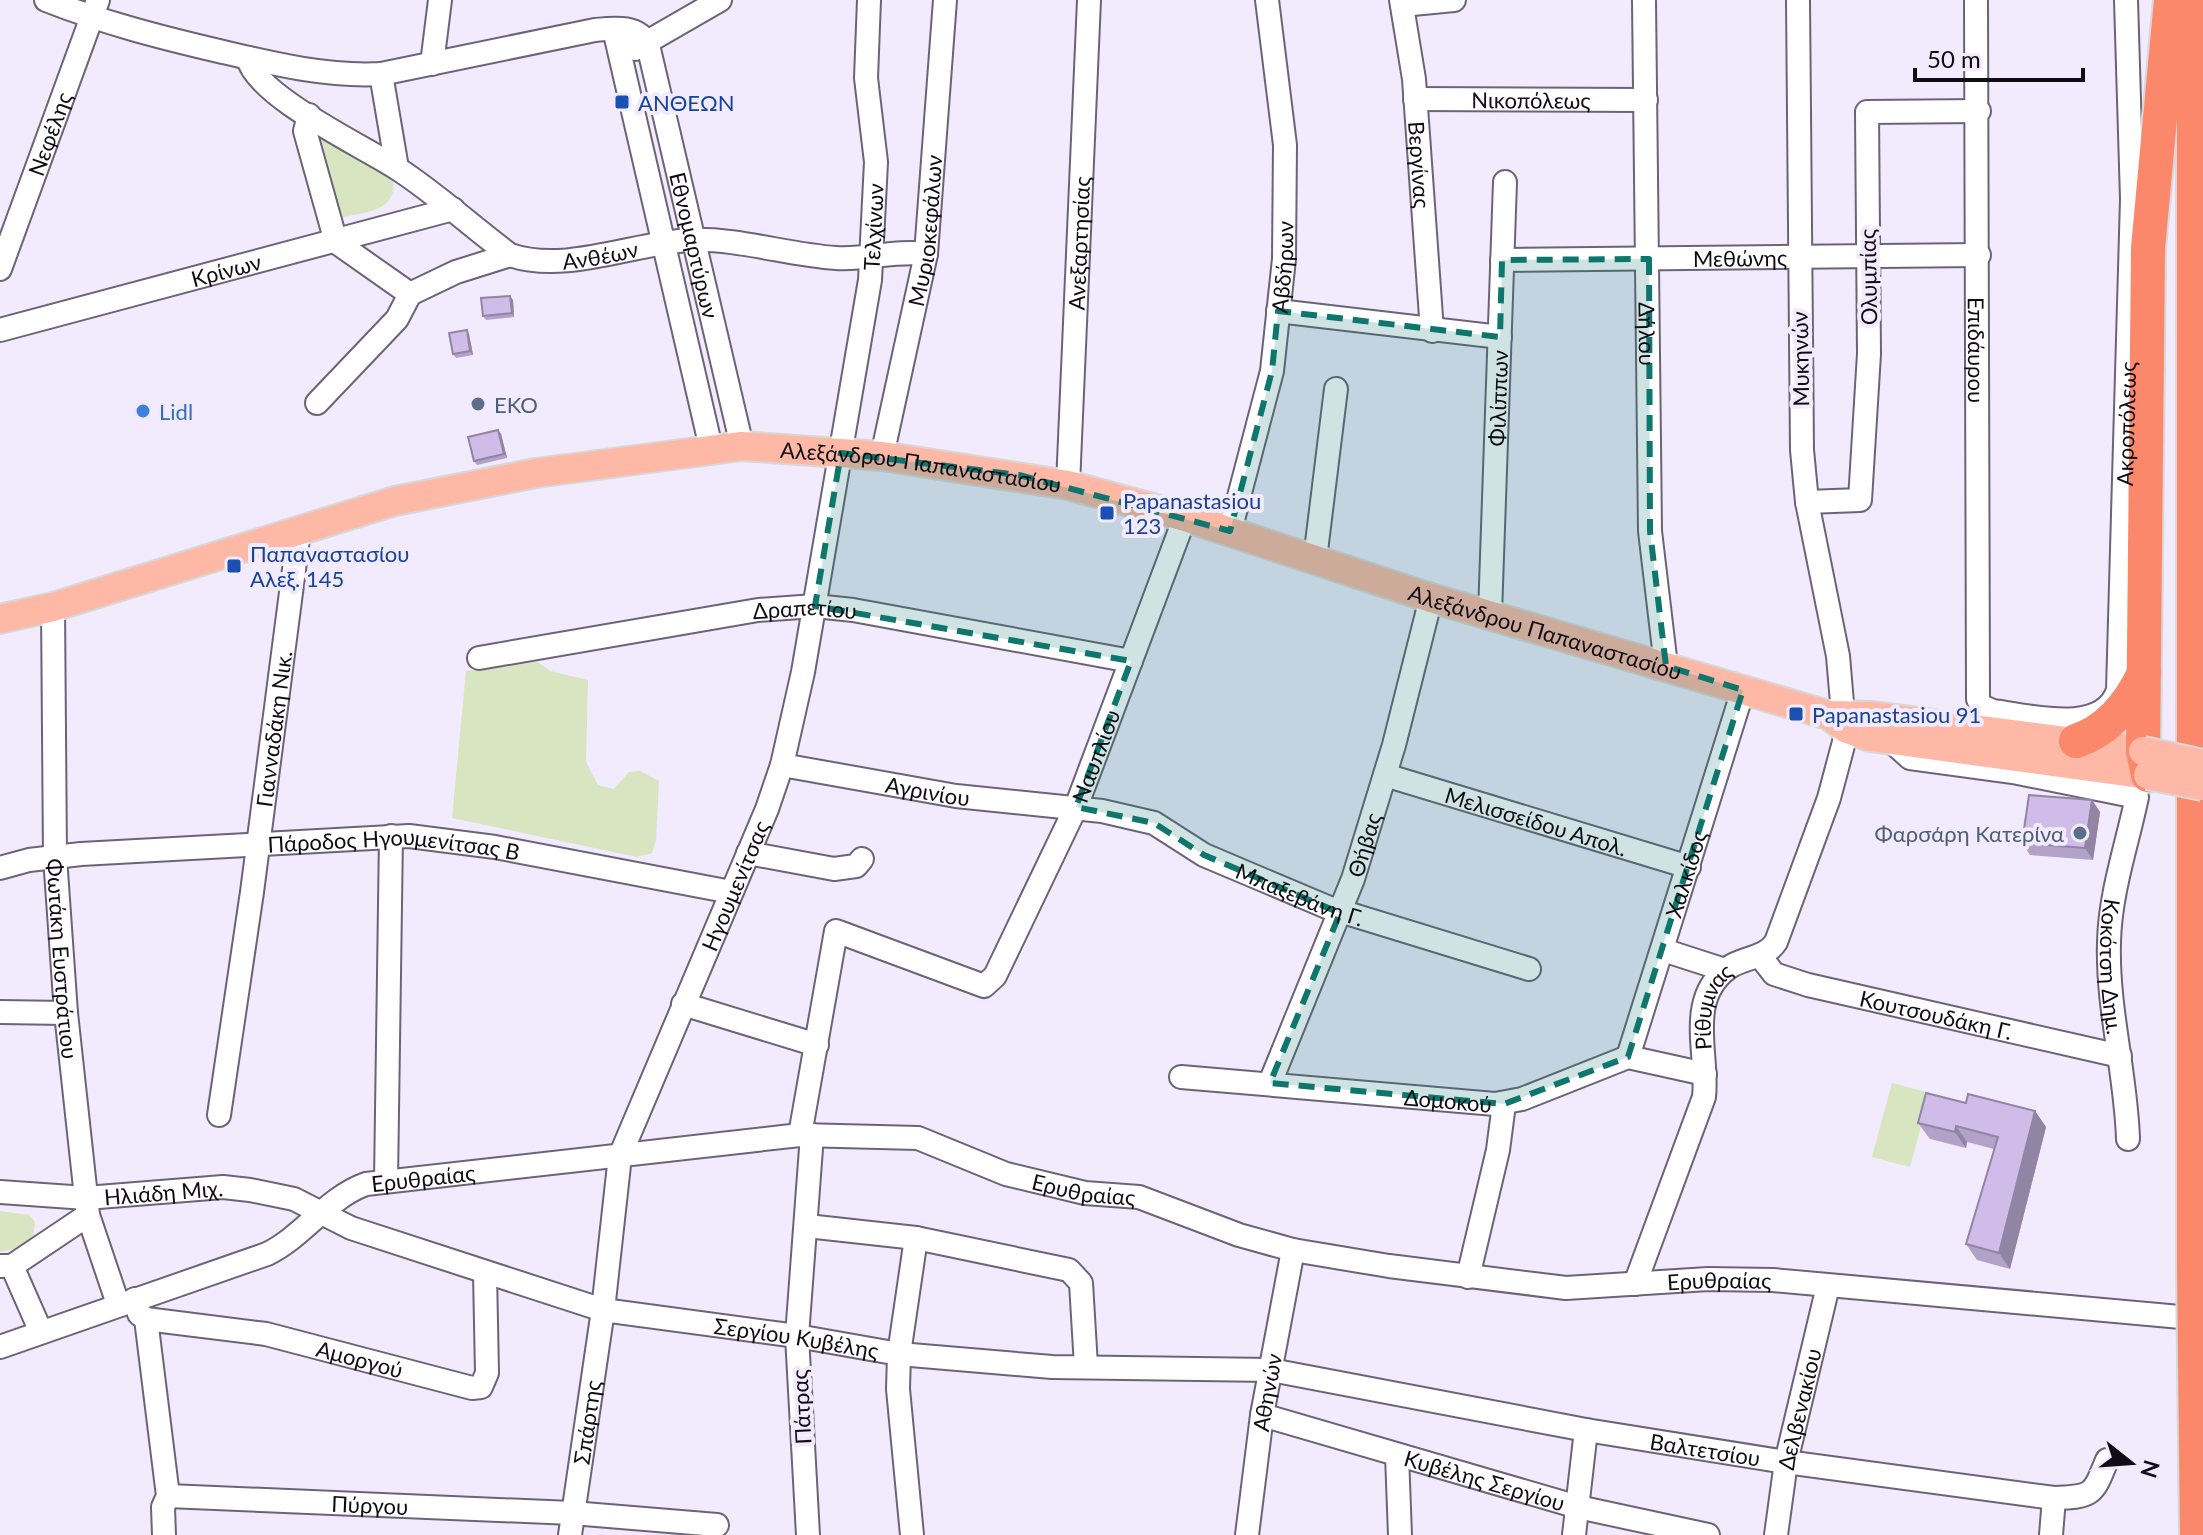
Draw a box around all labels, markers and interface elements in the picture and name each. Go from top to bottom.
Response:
scale bar [1915,32,2083,82]
text: 50 m [1927,44,1981,73]
street label: Νικοπόλεως [1471,86,1591,113]
street label: Νεφέλης [22,88,77,179]
place label: ΑΝΘΕΩΝ [638,89,735,116]
marker: ΑΝΘΕΩΝ [613,93,631,111]
street label: Βεργίνας [1404,120,1437,209]
street label: Μυριοκεφάλων [902,154,947,309]
street label: Εθνομαρτύρων [665,169,725,321]
street label: Ανεξαρτησίας [1062,176,1095,311]
street label: Τελχίνων [857,183,888,271]
street label: Αβδήρων [1265,221,1298,314]
street label: Ολυμπίας [1854,229,1882,325]
street label: Ανθέων [561,235,640,274]
street label: Μεθώνης [1693,244,1787,271]
street label: Κρίνων [188,247,264,292]
street label: Επιδάυρου [1963,297,1991,403]
street label: Δήλου [1634,302,1662,366]
street label: Μυκηνών [1786,311,1814,407]
street label: Φιλίππων [1482,349,1513,447]
street label: Ακροπόλεως [2110,361,2141,486]
place label: EKO [494,391,538,418]
marker: EKO [469,395,487,413]
place label: Lidl [159,398,193,425]
marker: Lidl [134,402,152,420]
street label: Αλεξάνδρου Παπαναστασίου [779,435,1063,497]
place label: Papanastasiou 123 [1123,487,1261,539]
marker: Papanastasiou 123 [1098,504,1116,522]
place label: Παπαναστασίου Αλεξ. 145 [250,540,409,592]
marker: Παπαναστασίου Αλεξ. 145 [225,557,243,575]
street label: Αλεξάνδρου Παπαναστασίου [1405,578,1685,685]
street label: Δραπετίου [752,592,858,624]
street label: Γιανναδάκη Νικ. [250,649,297,809]
place label: Papanastasiou 91 [1812,701,1981,728]
marker: Papanastasiou 91 [1787,705,1805,723]
street label: Ναυπλίου [1065,706,1125,806]
street label: Αγρινίου [884,770,971,811]
street label: Μελισσείδου Απολ. [1442,781,1630,861]
street label: Θήβας [1341,809,1386,880]
street label: Ηγουμενίτσας [695,816,774,955]
place label: Φαρσάρη Κατερίνα [1874,820,2064,847]
street label: Πάροδος Ηγουμενίτσας Β [267,822,522,865]
marker: Φαρσάρη Κατερίνα [2071,824,2089,842]
street label: Χαλκίδος [1659,827,1712,921]
street label: Μπαξεβάνη Γ. [1232,857,1367,931]
street label: Φωτάκη Ευστράτιου [42,858,84,1060]
street label: Κοκότση Δημ. [2095,897,2129,1036]
street label: Ρίθυμνας [1688,957,1737,1051]
street label: Κουτσουδάκη Γ. [1857,984,2015,1045]
street label: Δομοκού [1403,1083,1493,1117]
street label: Ερυθραίας [370,1158,477,1197]
street label: Ερυθραίας [1029,1167,1136,1210]
street label: Ηλιάδη Μιχ. [103,1174,224,1210]
street label: Ερυθραίας [1666,1265,1772,1295]
street label: Σεργίου Κυβέλης [713,1312,881,1364]
street label: Αμοργού [314,1334,406,1383]
street label: Δελβενακίου [1772,1345,1826,1472]
street label: Αθηνών [1247,1351,1287,1433]
street label: Πάτρας [786,1369,816,1445]
street label: Σπάρτης [567,1378,606,1466]
north arrow [2091,1423,2171,1503]
street label: Βαλτετσίου [1648,1427,1762,1471]
street label: Κυβέλης Σεργίου [1401,1444,1568,1516]
text: N [2135,1457,2166,1481]
street label: Πύργου [331,1489,409,1520]

